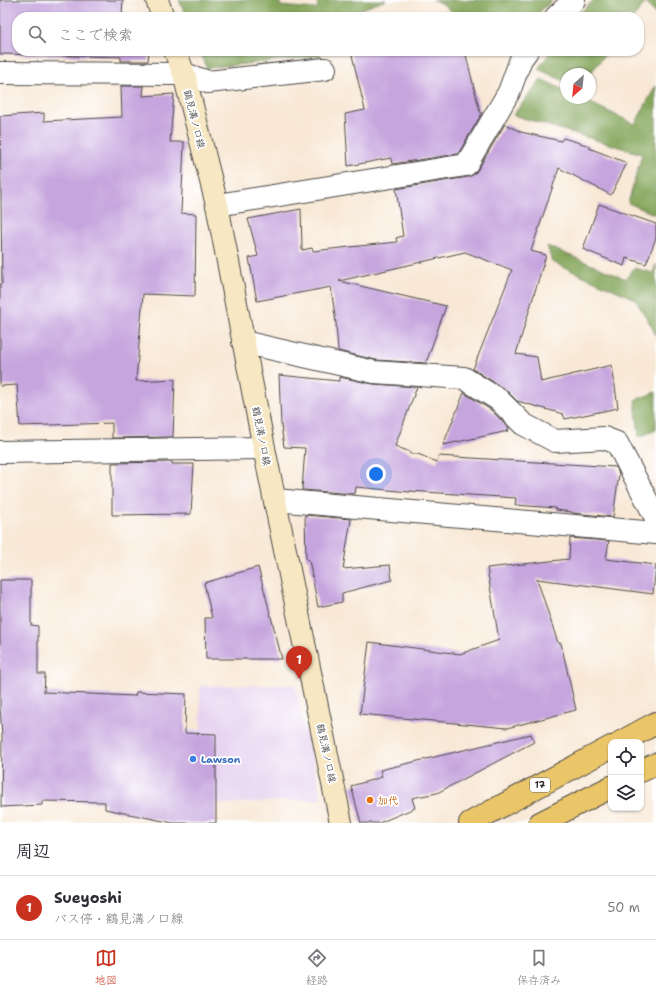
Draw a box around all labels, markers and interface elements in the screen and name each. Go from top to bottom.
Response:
search box [12,12,644,56]
icon: search [26,23,48,45]
text: ここで検索 [58,25,133,45]
north arrow [560,68,596,104]
street label: 鶴見溝ノ口線 [181,88,208,150]
street label: 鶴見溝ノ口線 [249,405,274,467]
your location [366,464,386,484]
pin: 1 [286,646,312,679]
street label: 鶴見溝ノ口線 [314,722,339,784]
map controls [608,739,644,811]
button: locate [608,739,644,775]
place label: Lawson [201,753,241,766]
marker: Lawson [188,754,198,764]
button: layers [608,775,644,811]
road number: 17 [530,778,550,792]
place label: 加代 [378,794,398,807]
marker: 加代 [365,795,375,805]
text: 周辺 [16,840,50,862]
text: Sueyoshi [54,888,122,908]
text: 1 [26,899,32,916]
text: 50 m [607,899,640,916]
text: バス停 · 鶴見溝ノ口線 [54,910,184,927]
tab: 地図 [95,947,117,988]
tab: 経路 [306,947,328,988]
tab: 保存済み [517,947,561,988]

